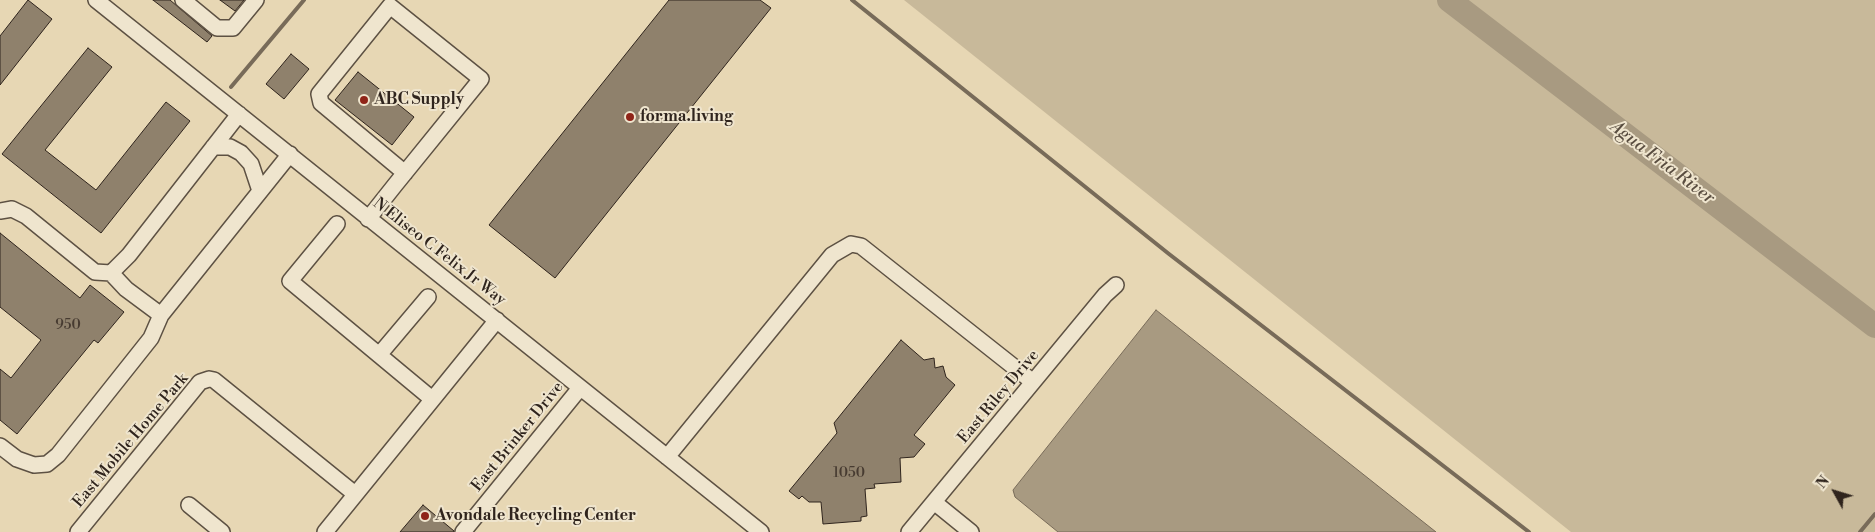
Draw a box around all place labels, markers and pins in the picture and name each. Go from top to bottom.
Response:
place label: ABC Supply [374,90,464,110]
marker: ABC Supply [358,94,370,106]
place label: forma.living [640,107,733,127]
marker: forma.living [624,111,636,123]
place label: Avondale Recycling Center [435,506,636,526]
marker: Avondale Recycling Center [419,510,431,522]

